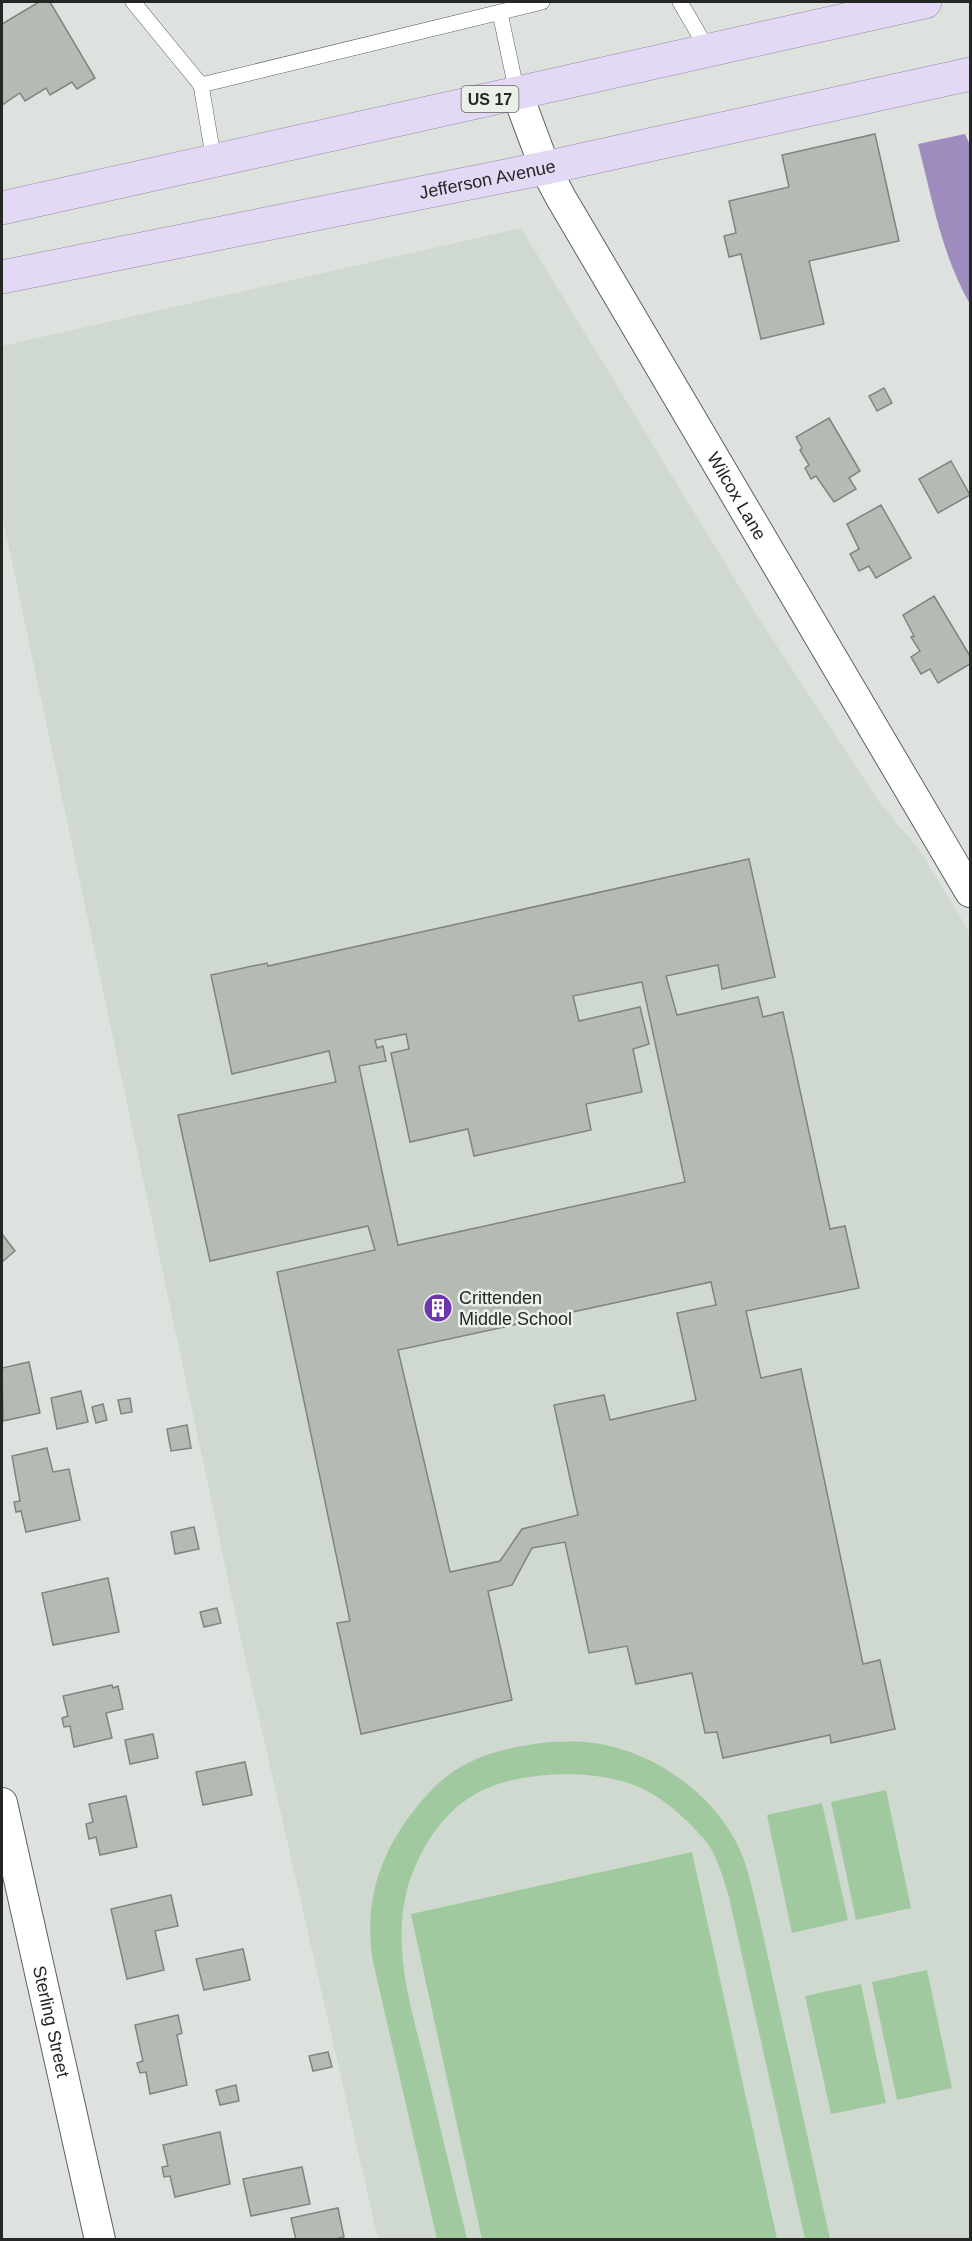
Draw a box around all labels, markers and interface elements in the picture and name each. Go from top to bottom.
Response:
road number: US 17 [462,86,518,112]
street label: Jefferson Avenue [417,156,557,203]
street label: Wilcox Lane [703,449,770,543]
place label: Crittenden Middle School [459,1288,572,1329]
building icon: Crittenden Middle School [422,1292,454,1324]
street label: Sterling Street [29,1964,73,2079]

